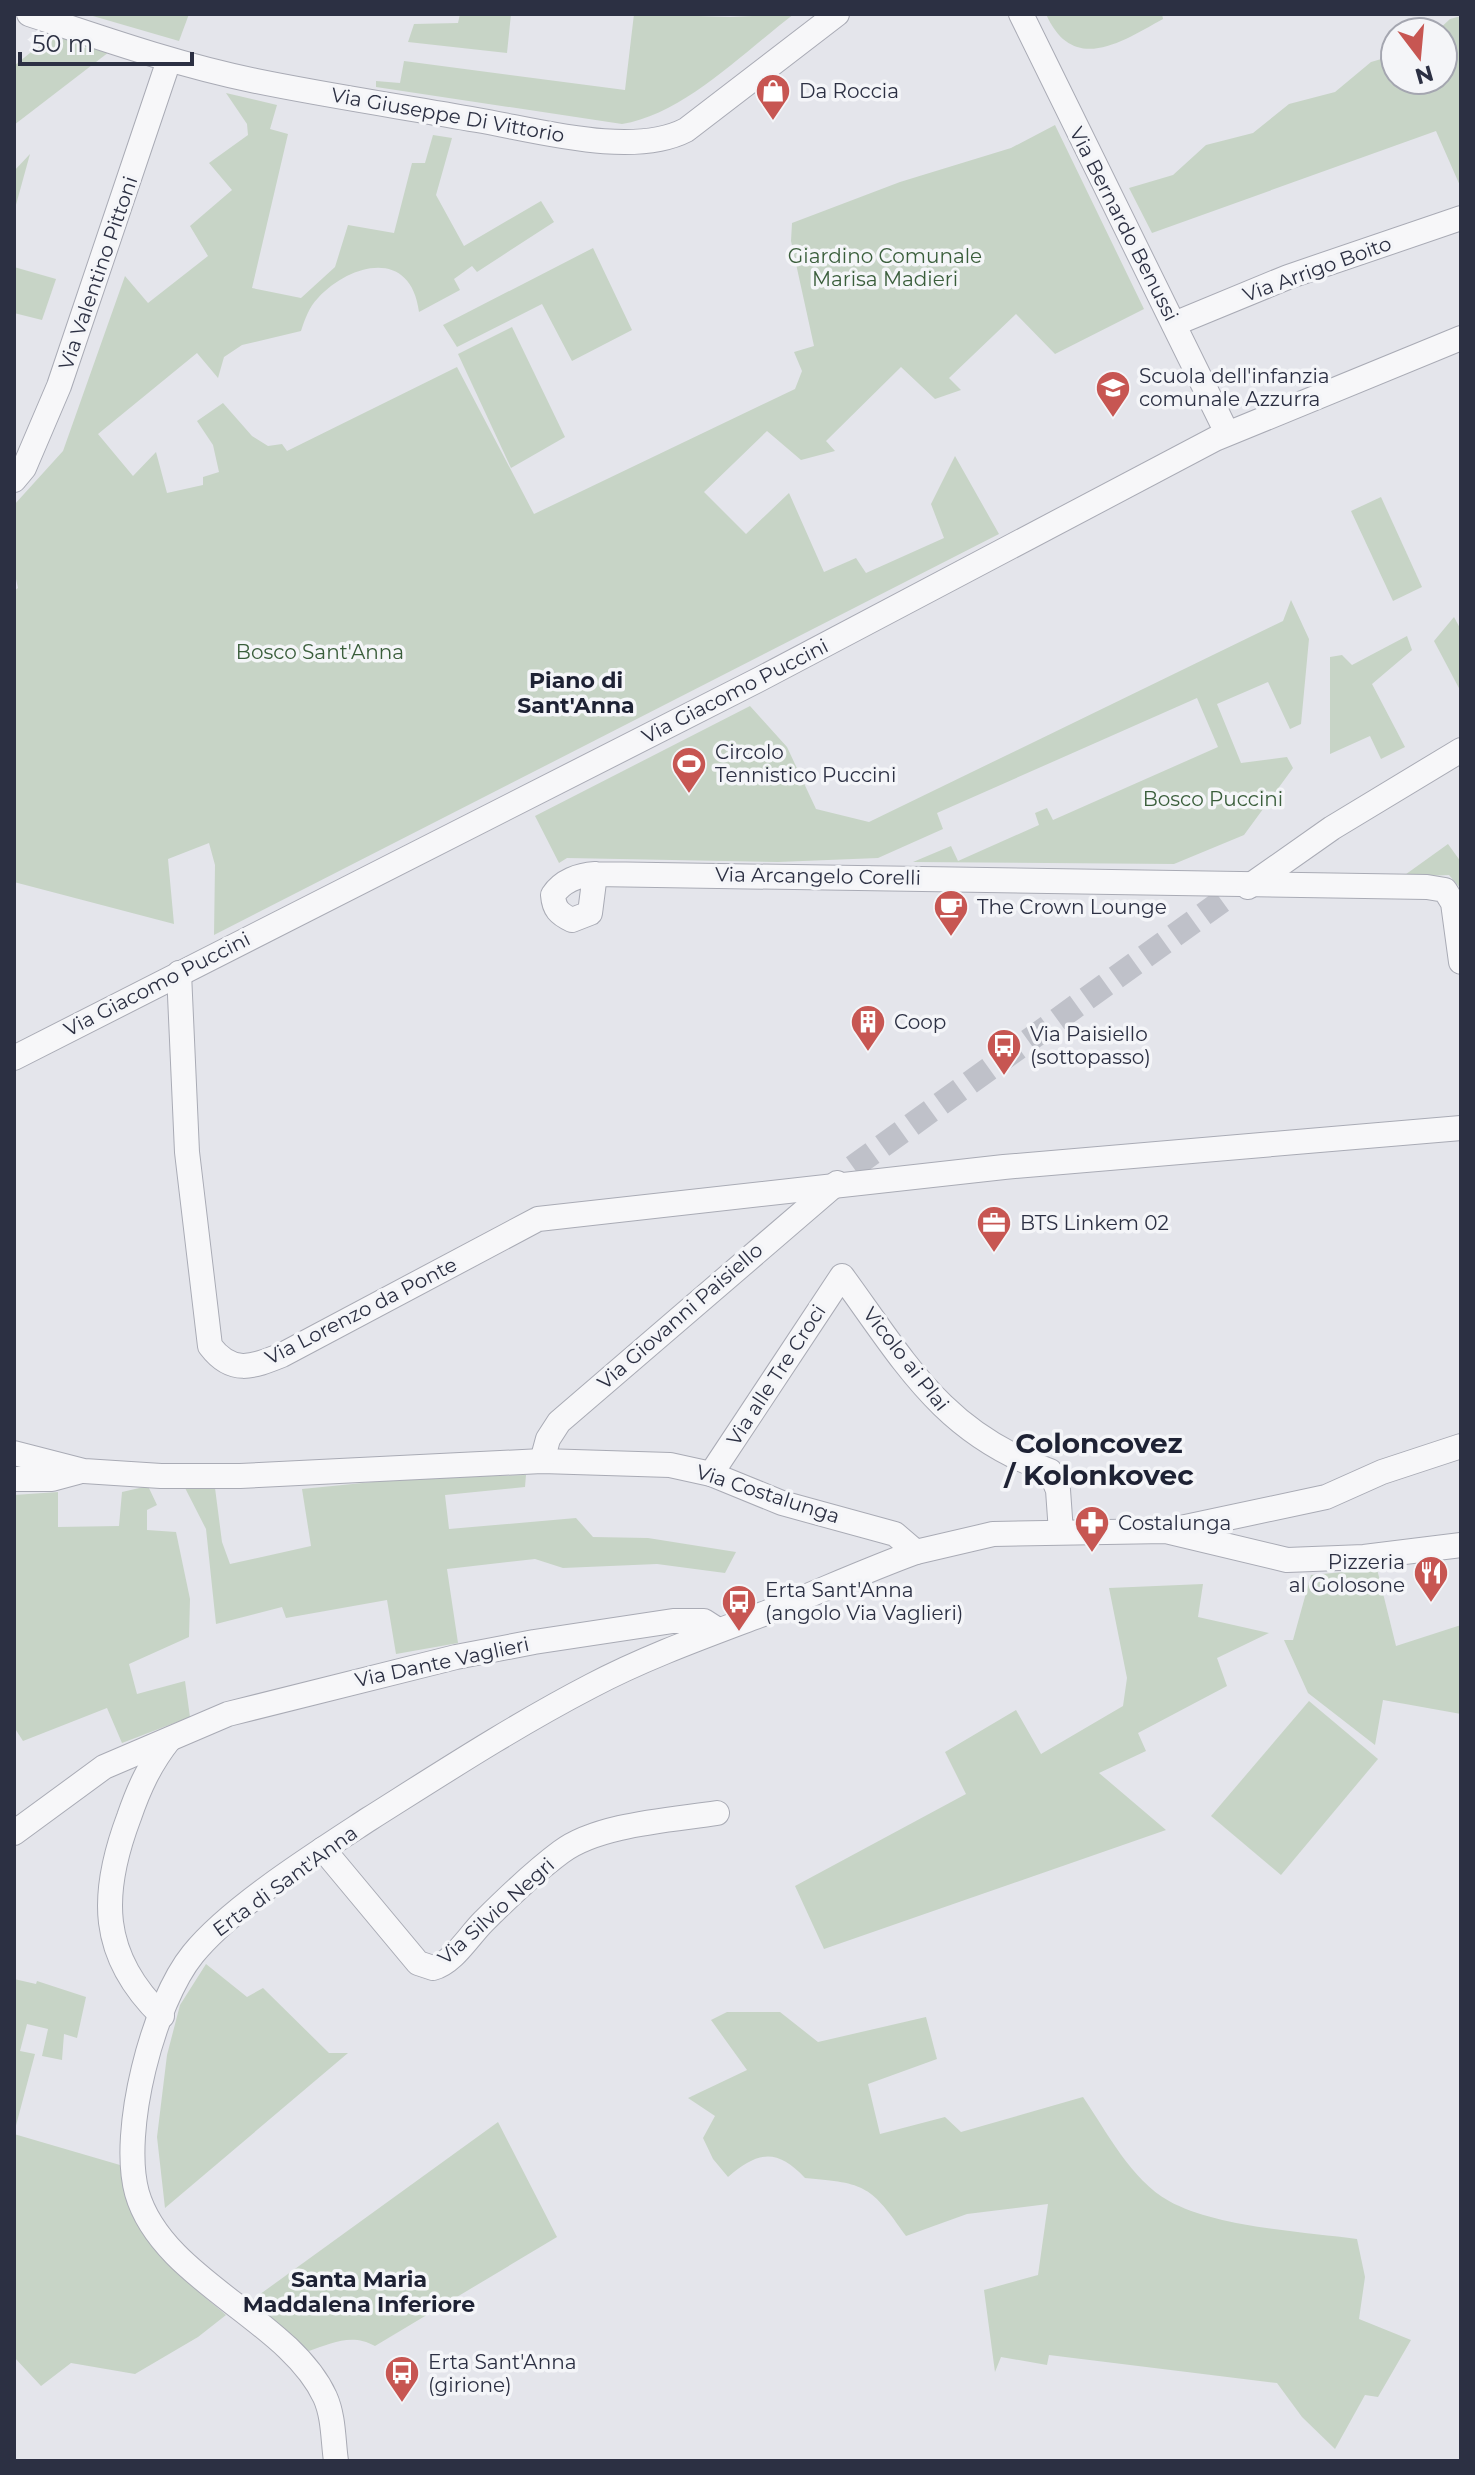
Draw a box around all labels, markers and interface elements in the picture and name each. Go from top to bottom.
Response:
scale bar [20,16,192,66]
north arrow [1379,16,1459,96]
text: 50 m [32,29,93,58]
text: N [1412,59,1437,90]
shop icon: Da Roccia [754,72,792,122]
place label: Da Roccia [799,79,899,103]
street label: Via Giuseppe Di Vittorio [329,83,567,147]
street label: Via Bernardo Benussi [1065,123,1183,325]
street label: Via Valentino Pittoni [54,173,142,373]
street label: Via Arrigo Boito [1240,231,1394,307]
park label: Giardino Comunale Marisa Madieri [788,244,982,291]
place label: Scuola dell'infanzia comunale Azzurra [1139,364,1330,411]
school or university icon: Scuola dell'infanzia comunale Azzurra [1094,369,1132,419]
street label: Via Giacomo Puccini [638,634,832,748]
park label: Bosco Sant'Anna [236,640,404,664]
district label: Piano di Sant'Anna [517,667,635,719]
place label: Circolo Tennistico Puccini [715,740,896,787]
sports icon: Circolo Tennistico Puccini [670,745,708,795]
park label: Bosco Puccini [1143,787,1283,811]
street label: Via Arcangelo Corelli [715,862,921,890]
cafe icon: The Crown Lounge [932,888,970,938]
place label: The Crown Lounge [977,895,1167,919]
street label: Via Giacomo Puccini [60,927,254,1041]
building icon: Coop [849,1003,887,1053]
place label: Coop [894,1010,946,1034]
place label: Via Paisiello (sottopasso) [1030,1022,1151,1069]
bus stop icon: Via Paisiello (sottopasso) [985,1027,1023,1077]
office icon: BTS Linkem 02 [975,1204,1013,1254]
place label: BTS Linkem 02 [1020,1211,1169,1235]
street label: Via Giovanni Paisiello [593,1238,767,1394]
street label: Via Lorenzo da Ponte [261,1252,461,1370]
street label: Via alle Tre Croci [722,1300,830,1450]
street label: Vicolo ai Plai [858,1302,954,1416]
district label: Coloncovez / Kolonkovec [1003,1426,1194,1492]
street label: Via Costalunga [693,1460,843,1528]
pharmacy icon: Costalunga [1073,1504,1111,1554]
place label: Costalunga [1118,1511,1231,1535]
place label: Pizzeria al Golosone [1289,1550,1405,1597]
restaurant icon: Pizzeria al Golosone [1412,1554,1450,1604]
place label: Erta Sant'Anna (angolo Via Vaglieri) [765,1578,963,1625]
bus stop icon: Erta Sant'Anna (angolo Via Vaglieri) [720,1583,758,1633]
street label: Via Dante Vaglieri [353,1632,531,1692]
street label: Erta di Sant'Anna [208,1821,362,1941]
street label: Via Silvio Negri [433,1852,559,1970]
district label: Santa Maria Maddalena Inferiore [243,2266,475,2318]
place label: Erta Sant'Anna (girione) [428,2350,577,2397]
bus stop icon: Erta Sant'Anna (girione) [383,2354,421,2404]

